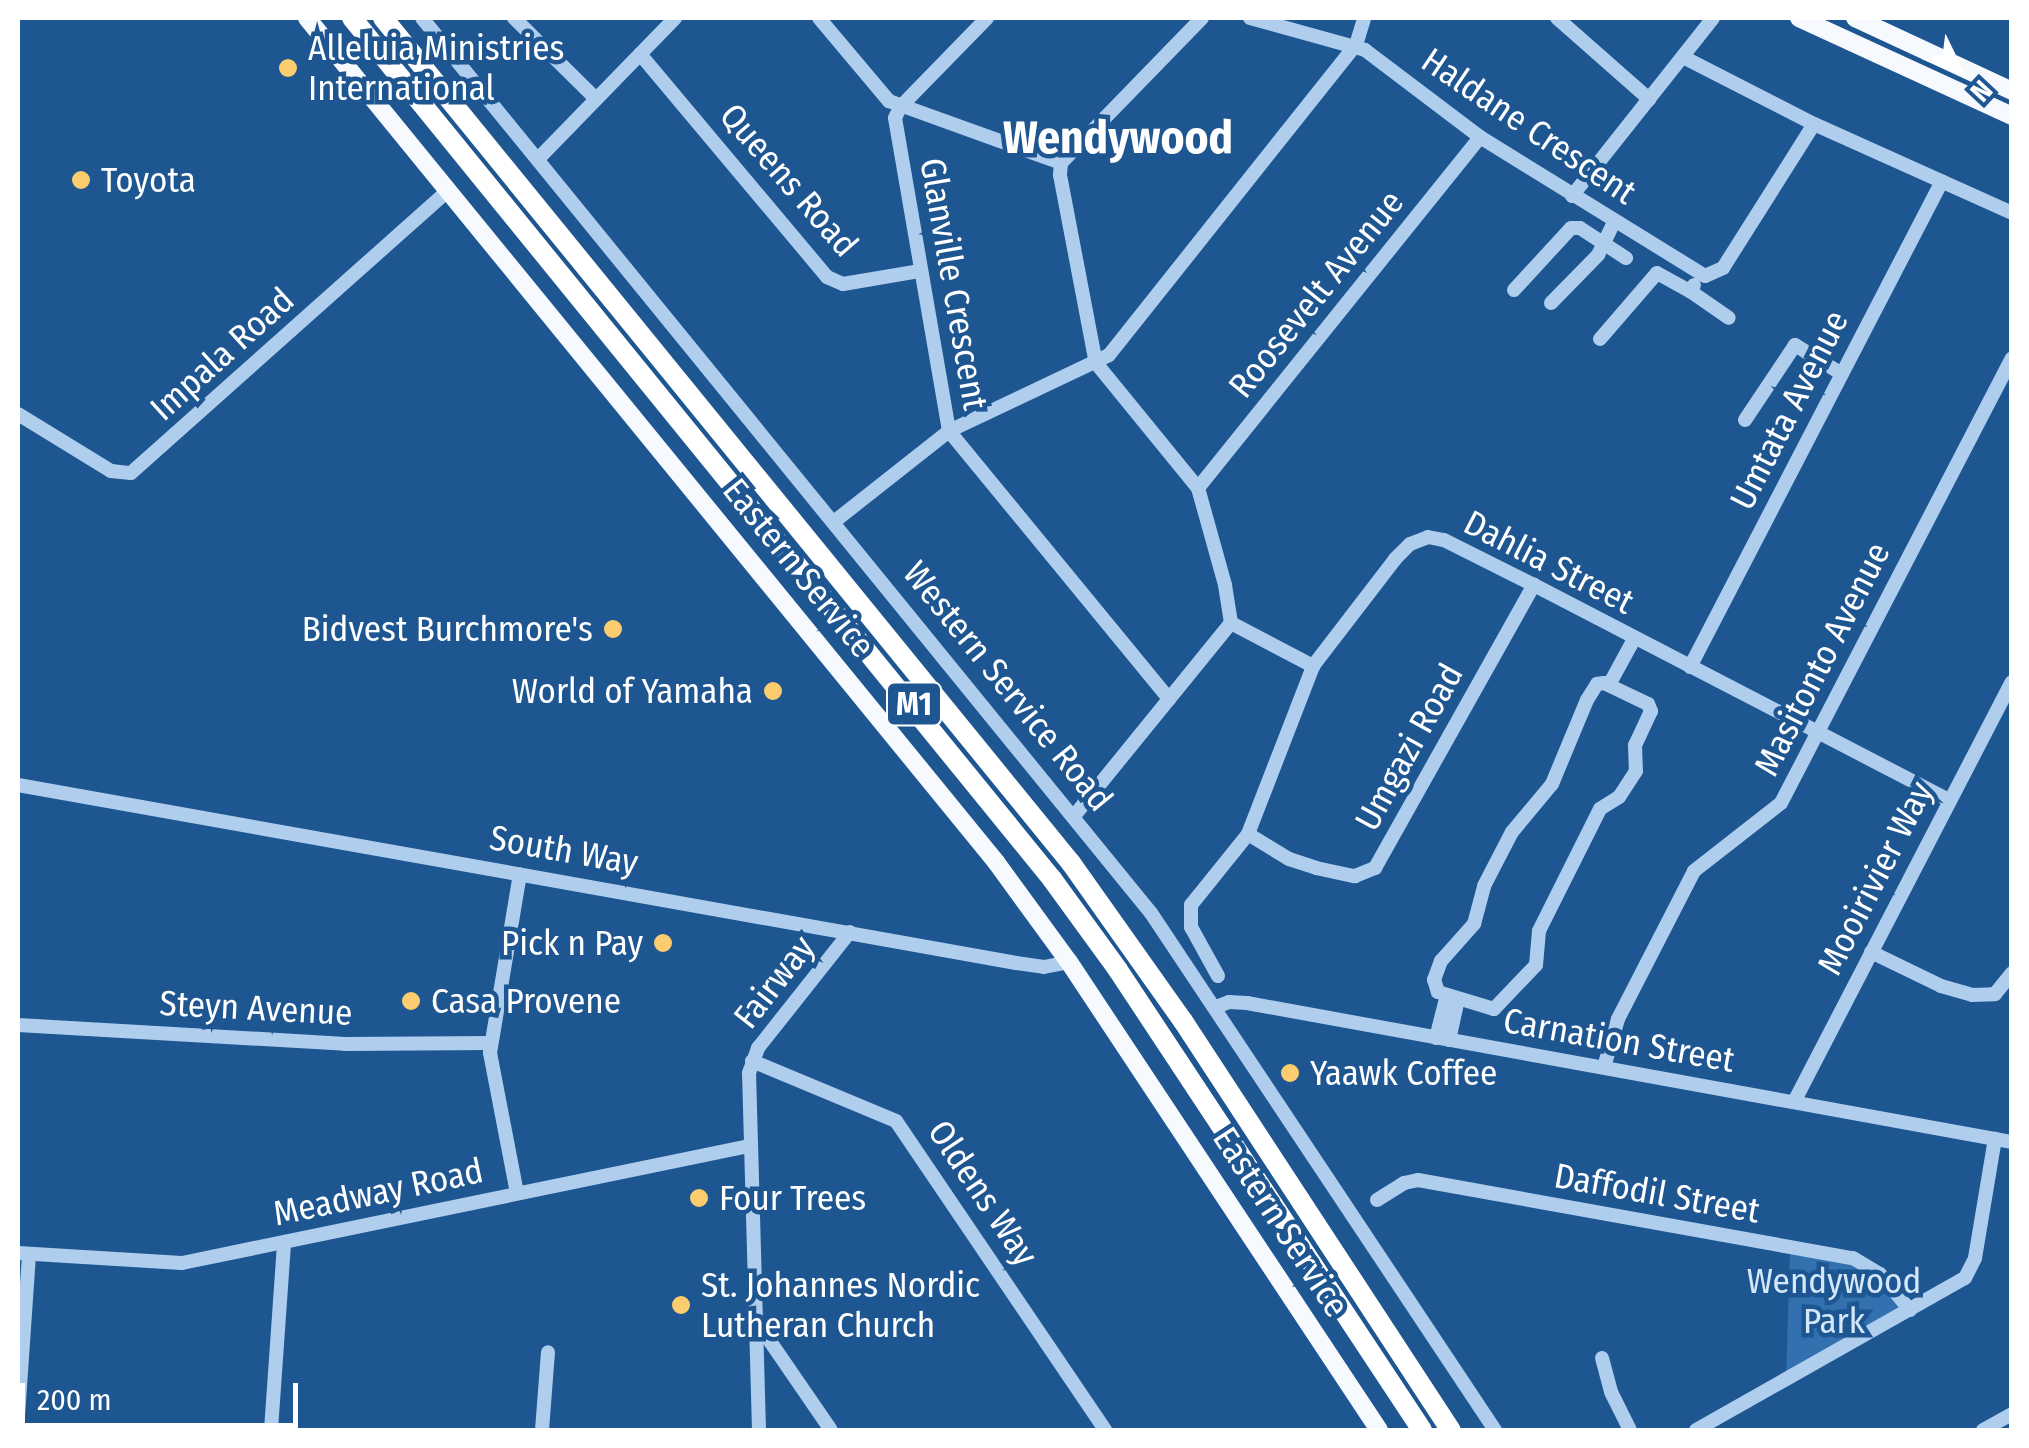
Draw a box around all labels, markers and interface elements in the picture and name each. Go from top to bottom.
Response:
north arrow [1909,20,2009,120]
place label: Alleluia Ministries International [308,27,564,109]
street label: Haldane Crescent [1414,39,1644,213]
marker: Alleluia Ministries International [277,57,299,79]
text: N [1964,73,1999,108]
street label: Queens Road [711,95,867,265]
district label: Wendywood [1003,112,1233,166]
street label: Glanville Crescent [911,155,997,413]
place label: Toyota [101,159,196,201]
marker: Toyota [70,169,92,191]
street label: Roosevelt Avenue [1220,182,1412,406]
street label: Impala Road [142,279,302,429]
street label: Umtata Avenue [1721,304,1857,516]
street label: Eastern Service [714,470,884,666]
street label: Dahlia Street [1457,501,1641,623]
street label: Masitonto Avenue [1745,535,1899,783]
street label: Western Service Road [895,553,1121,819]
place label: Bidvest Burchmore's [302,608,593,650]
marker: Bidvest Burchmore's [602,618,624,640]
street label: Umgazi Road [1346,656,1472,838]
place label: World of Yamaha [512,670,753,712]
road number: M1 [884,677,944,731]
marker: World of Yamaha [762,680,784,702]
street label: Mooirivier Way [1808,774,1942,982]
street label: South Way [487,816,641,884]
place label: Pick n Pay [501,922,643,964]
street label: Fairway [725,927,823,1037]
marker: Pick n Pay [652,932,674,954]
place label: Casa Provene [431,980,621,1022]
street label: Steyn Avenue [159,982,353,1034]
marker: Casa Provene [400,990,422,1012]
street label: Carnation Street [1500,999,1738,1081]
place label: Yaawk Coffee [1310,1052,1497,1094]
marker: Yaawk Coffee [1279,1062,1301,1084]
street label: Oldens Way [919,1112,1047,1274]
street label: Eastern Service [1204,1119,1358,1325]
street label: Meadway Road [269,1149,487,1235]
street label: Daffodil Street [1551,1154,1763,1232]
place label: Four Trees [719,1177,866,1219]
marker: Four Trees [688,1187,710,1209]
park label: Wendywood Park [1747,1260,1921,1342]
place label: St. Johannes Nordic Lutheran Church [701,1264,980,1346]
marker: St. Johannes Nordic Lutheran Church [670,1294,692,1316]
scale bar [25,1363,302,1425]
text: 200 m [37,1382,112,1418]

